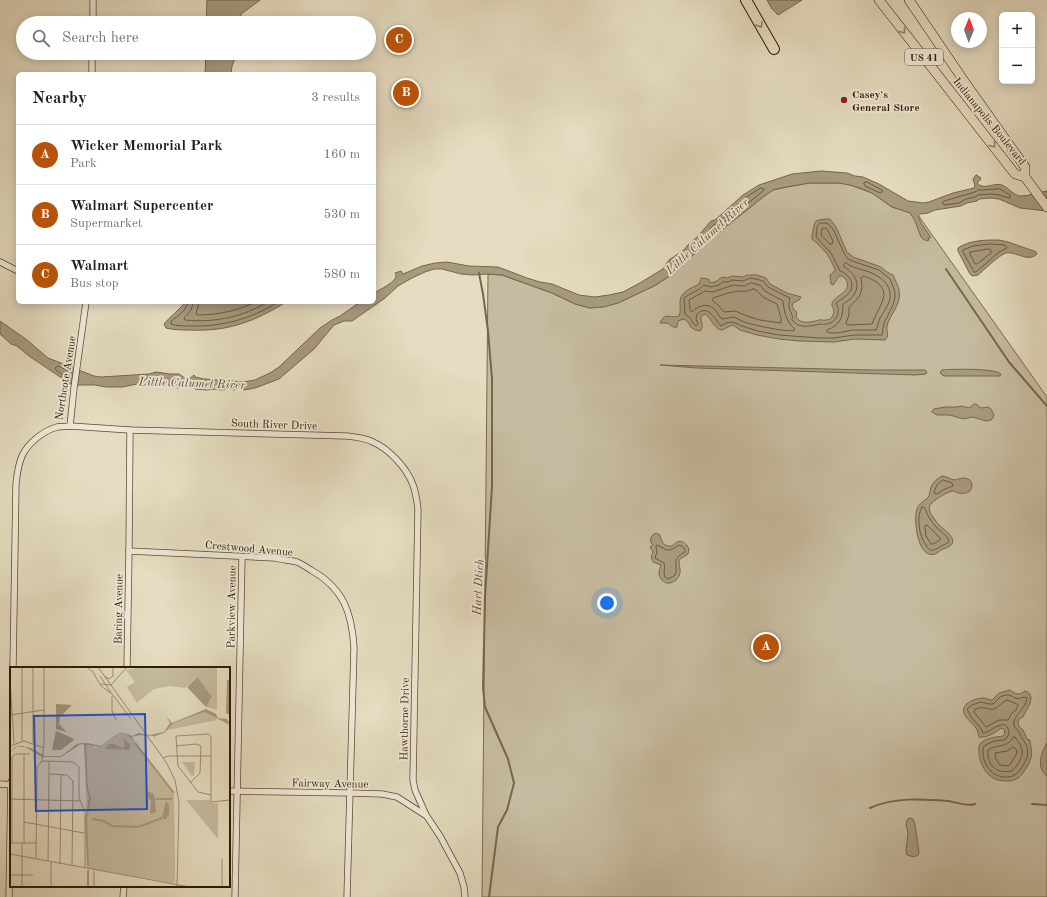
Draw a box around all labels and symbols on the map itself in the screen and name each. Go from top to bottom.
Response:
north arrow [951,12,987,48]
one-way arrow [755,20,762,28]
pin: C [386,25,412,55]
one-way arrow [899,26,906,33]
road number: US 41 [905,49,943,65]
street label: Indianapolis Boulevard [950,76,1028,168]
pin: B [393,78,419,108]
place label: Casey's General Store [852,90,920,114]
marker: Casey's General Store [839,95,849,105]
one-way arrow [988,140,995,147]
water label: Little Calumet River [663,196,752,278]
street label: Northcote Avenue [54,335,79,421]
water label: Little Calumet River [137,376,246,392]
street label: South River Drive [231,418,317,433]
street label: Crestwood Avenue [204,540,293,559]
water label: Hart Dtich [471,559,486,617]
street label: Parkview Avenue [226,565,239,649]
street label: Baring Avenue [113,574,126,644]
your location [597,593,617,613]
pin: A [753,632,779,662]
inset map [10,667,230,887]
street label: Hawthorne Drive [399,678,412,760]
street label: Fairway Avenue [291,778,369,791]

